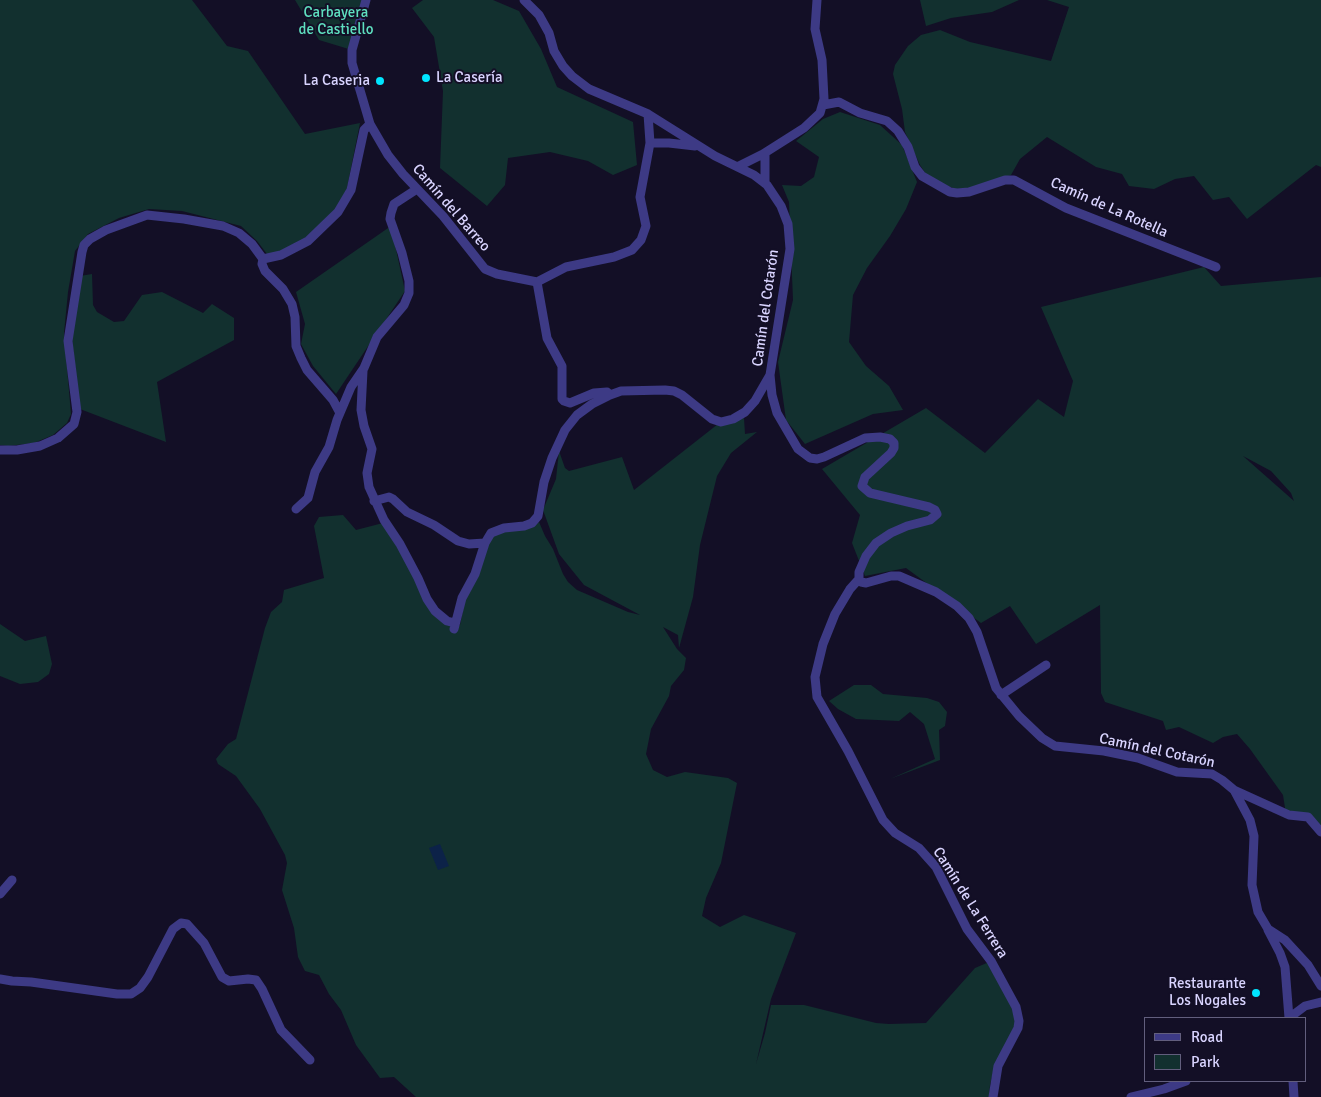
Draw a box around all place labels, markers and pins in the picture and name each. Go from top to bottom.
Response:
place label: La Casería [436,69,503,87]
place label: La Caseria [303,72,370,90]
marker: La Casería [420,72,432,84]
marker: La Caseria [374,75,386,87]
place label: Restaurante Los Nogales [1168,975,1246,1010]
marker: Restaurante Los Nogales [1250,987,1262,999]

